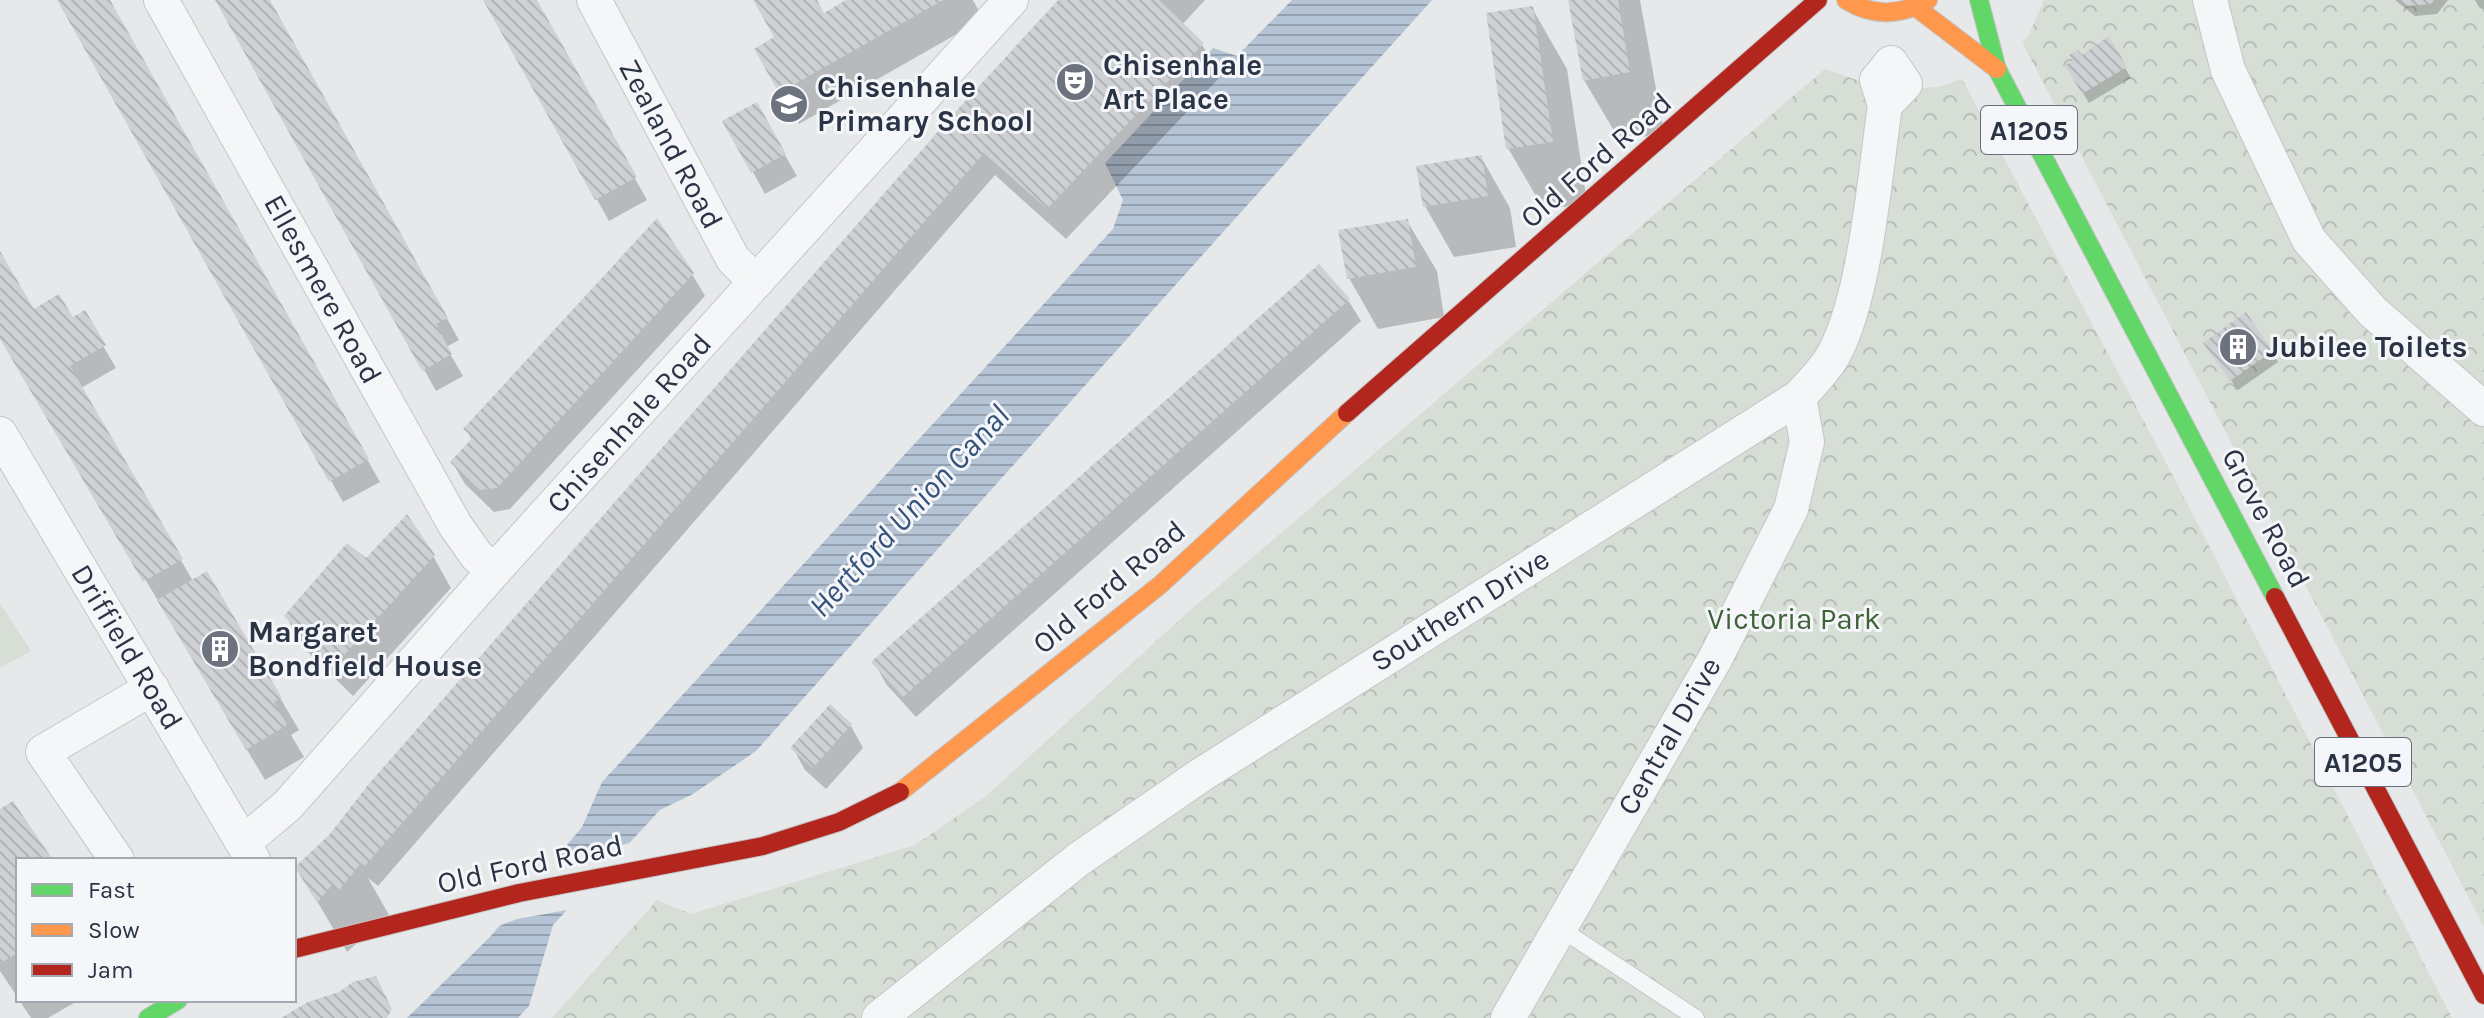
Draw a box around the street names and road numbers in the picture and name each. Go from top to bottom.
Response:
street label: Zealand Road [611,53,731,235]
street label: Old Ford Road [1513,84,1679,236]
road number: A1205 [1981,106,2077,154]
street label: Ellesmere Road [256,188,390,390]
street label: Chisenhale Road [539,326,719,520]
street label: Grove Road [2214,442,2318,594]
street label: Old Ford Road [1025,513,1193,661]
street label: Southern Drive [1364,541,1556,679]
street label: Driffield Road [63,558,191,736]
street label: Central Drive [1609,651,1729,821]
road number: A1205 [2315,738,2411,786]
street label: Old Ford Road [434,827,626,901]

